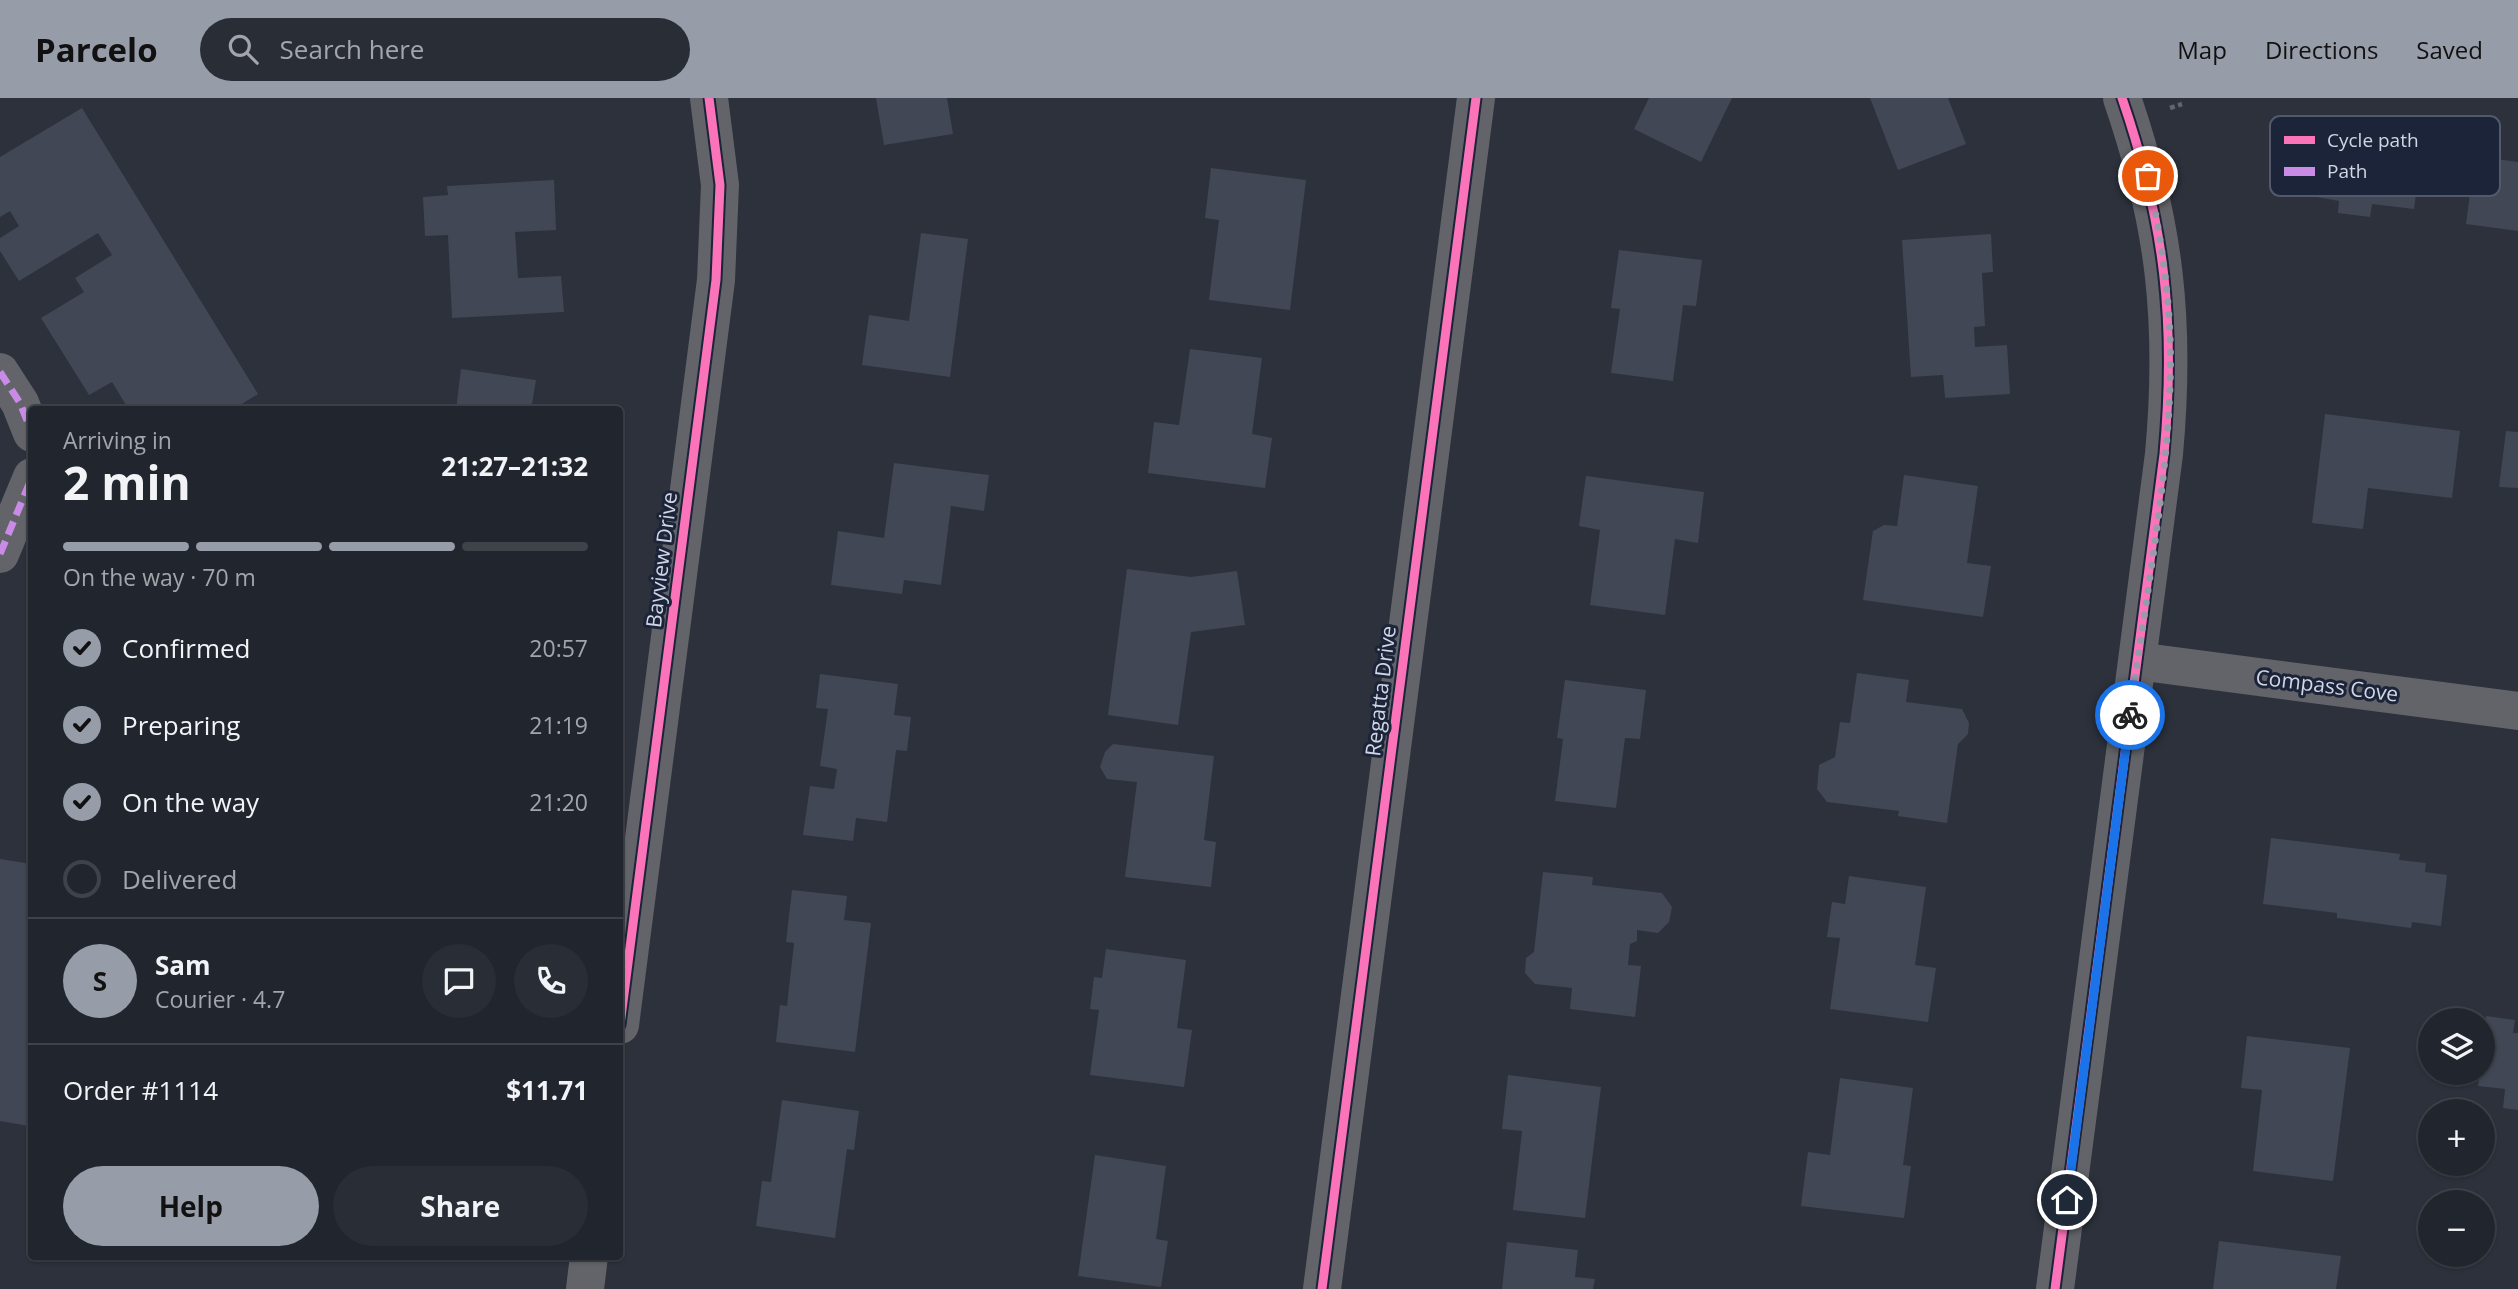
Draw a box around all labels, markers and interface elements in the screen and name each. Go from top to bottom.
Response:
search box [200,18,690,81]
text: Parcelo [35,27,158,72]
icon: search [224,30,262,68]
text: Search here [280,31,424,67]
text: Map [2177,33,2227,66]
text: Directions [2265,33,2378,66]
text: Saved [2416,33,2483,66]
legend [2270,116,2500,196]
text: Cycle path [2327,127,2419,153]
pin [2118,146,2178,206]
icon: bag [2129,157,2167,195]
text: Path [2327,158,2367,184]
text: Arriving in [63,424,172,456]
text: 21:27–21:32 [441,448,588,484]
text: 2 min [63,451,191,513]
street label: Bayview Drive [639,490,683,629]
text: On the way · 70 m [63,561,256,593]
street label: Regatta Drive [1358,624,1402,758]
icon: check [63,629,101,667]
text: Confirmed [122,630,250,666]
text: 20:57 [529,632,588,664]
street label: Compass Cove [2254,662,2400,708]
courier [2095,680,2165,750]
icon: bike [2111,696,2149,734]
icon: check [63,706,101,744]
text: Preparing [122,707,240,743]
text: 21:19 [529,709,588,741]
icon: check [63,783,101,821]
text: On the way [122,784,259,820]
text: 21:20 [529,786,588,818]
text: Delivered [122,861,237,897]
button: chat [422,944,496,1018]
button: phone [514,944,588,1018]
text: Sam [155,947,211,983]
text: S [93,963,107,999]
text: Courier · 4.7 [155,983,285,1015]
map controls [2418,1008,2495,1267]
button: layers [2418,1008,2495,1085]
text: Order #1114 [63,1072,218,1108]
text: $11.71 [506,1072,588,1108]
button: + [2418,1099,2495,1176]
button: Help [63,1166,319,1246]
button: Share [333,1166,588,1246]
pin [2037,1170,2097,1230]
icon: home [2048,1181,2086,1219]
button: − [2418,1190,2495,1267]

